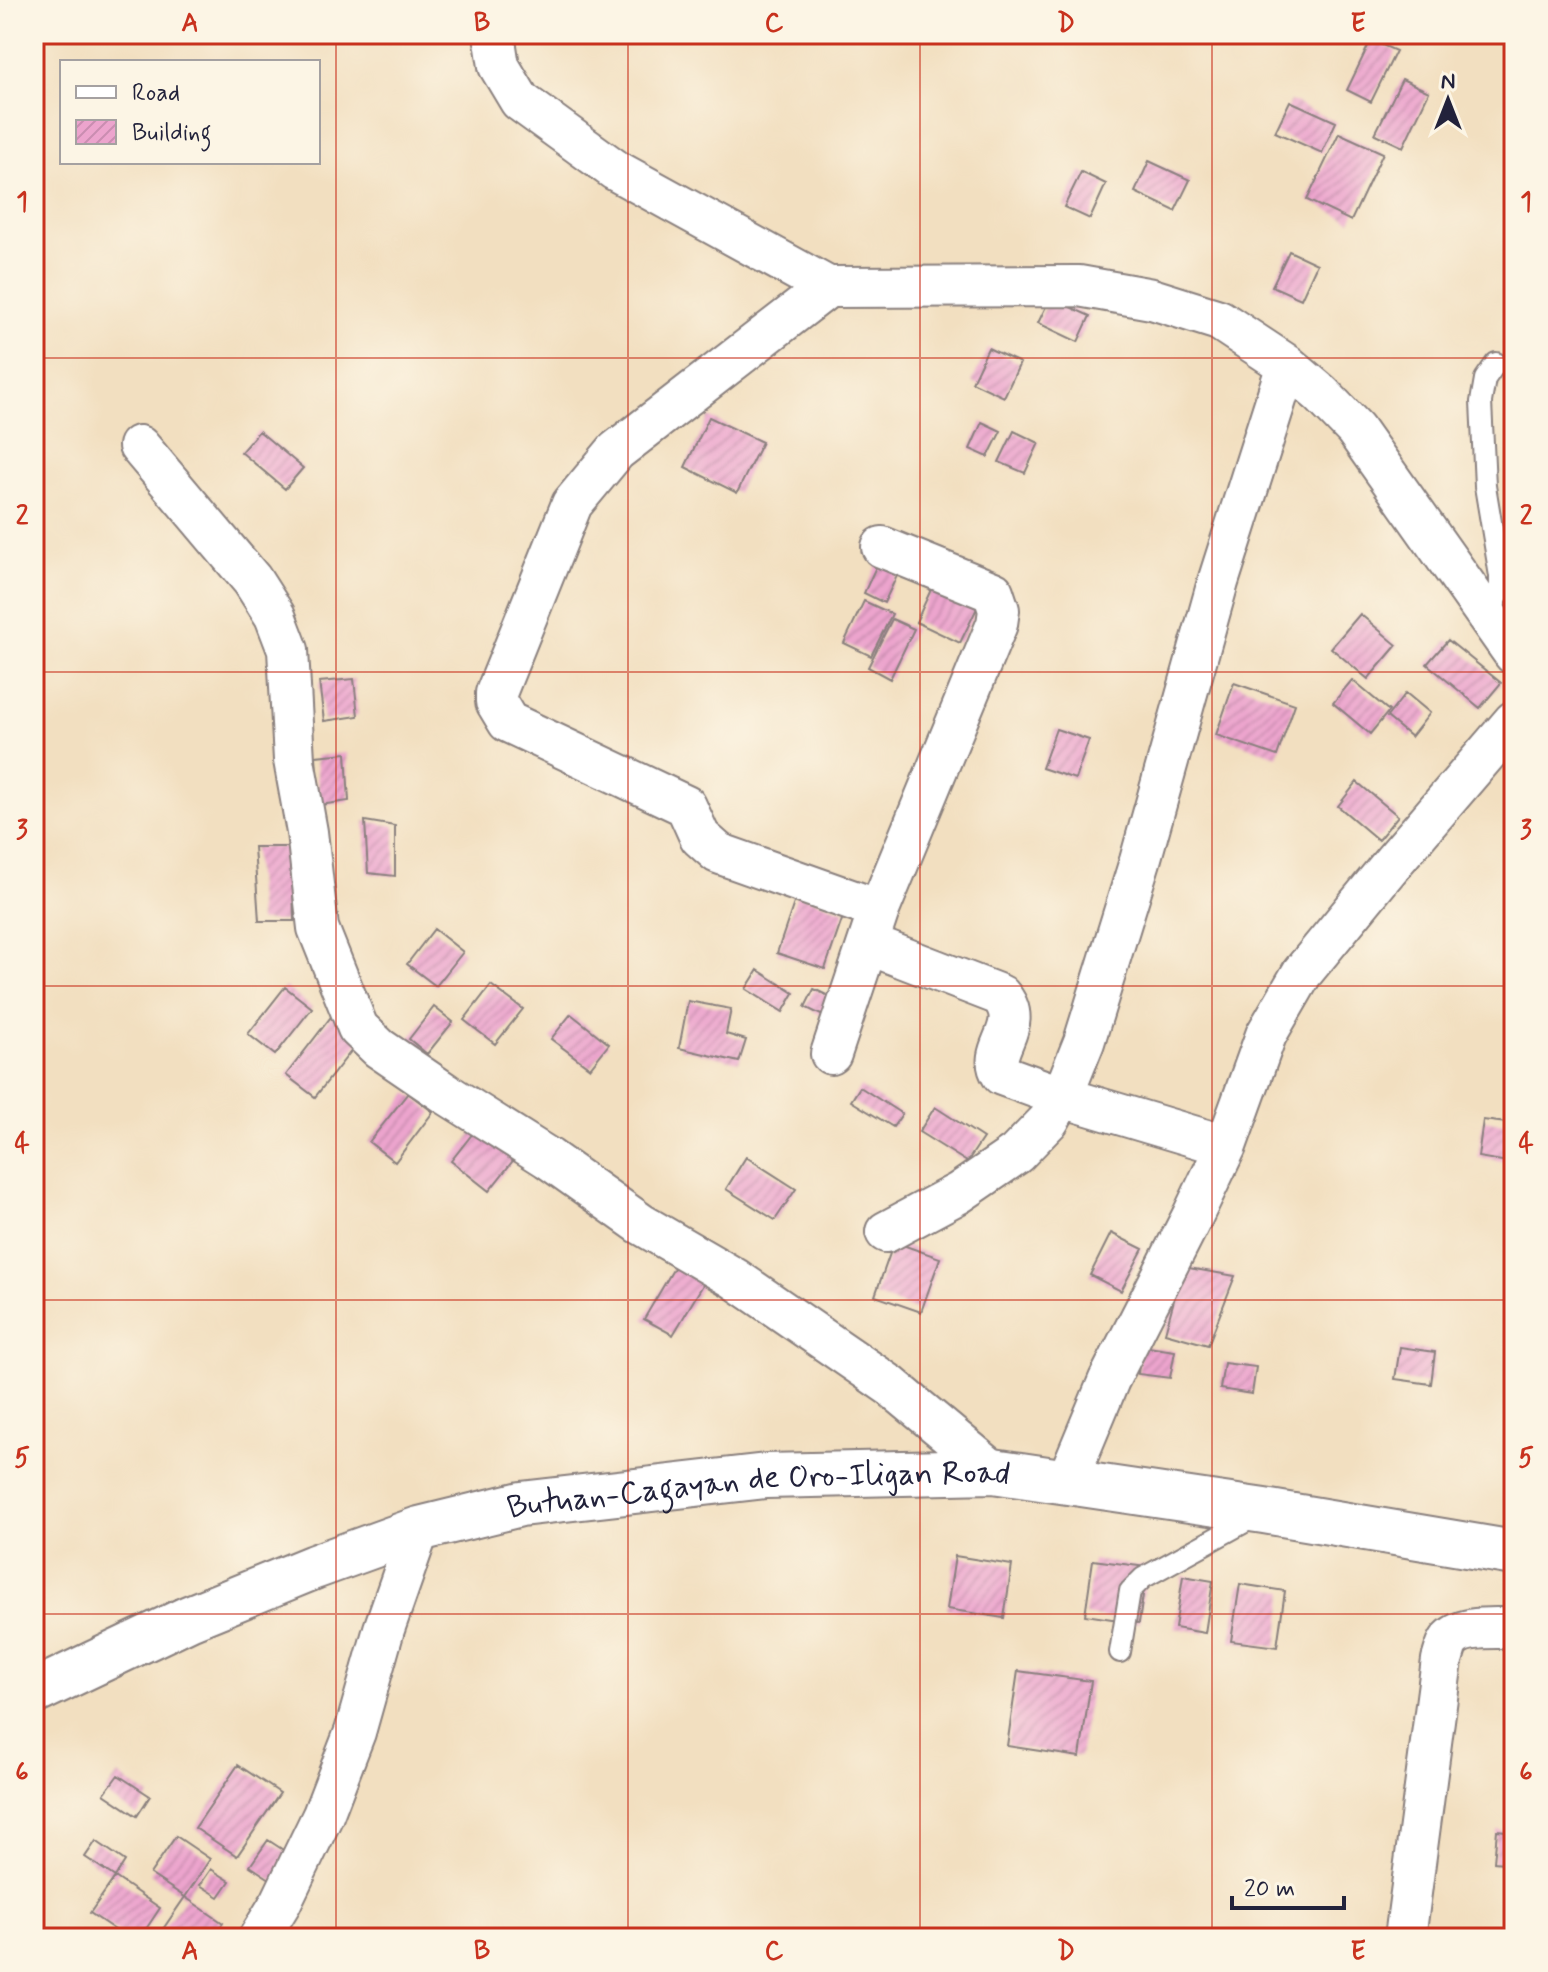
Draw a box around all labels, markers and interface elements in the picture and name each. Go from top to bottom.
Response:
text: A [181,7,199,41]
text: B [474,7,490,41]
text: C [765,7,784,41]
text: D [1057,7,1075,41]
text: E [1350,7,1366,41]
legend [60,60,320,164]
north arrow [1408,60,1488,140]
text: N [1441,68,1455,96]
text: Road [132,78,180,109]
text: Building [132,118,212,152]
text: 1 [16,186,28,220]
text: 1 [1520,186,1532,220]
text: 2 [16,500,29,534]
text: 2 [1520,500,1533,534]
text: 3 [16,814,28,848]
text: 3 [1520,814,1532,848]
text: 4 [14,1128,30,1162]
text: 4 [1518,1128,1534,1162]
text: 5 [14,1442,30,1476]
text: 5 [1518,1442,1534,1476]
street label: Butuan-Cagayan de Oro-Iligan Road [503,1452,1013,1530]
text: 6 [15,1756,29,1790]
text: 6 [1519,1756,1533,1790]
scale bar [1232,1860,1344,1910]
text: 20 m [1244,1874,1295,1905]
text: A [181,1935,199,1969]
text: B [474,1935,490,1969]
text: C [765,1935,784,1969]
text: D [1057,1935,1075,1969]
text: E [1350,1935,1366,1969]

